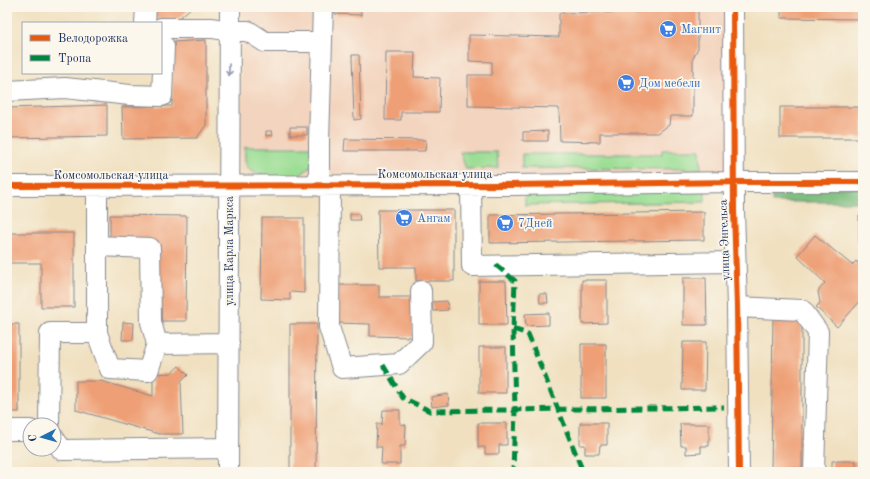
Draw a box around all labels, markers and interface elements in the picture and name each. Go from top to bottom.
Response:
supermarket icon: Магнит [658,19,678,39]
legend [22,22,162,74]
place label: Магнит [681,24,721,36]
text: Велодорожка [58,33,128,45]
text: Тропа [58,53,91,65]
one-way arrow [225,63,233,76]
supermarket icon: Дом мебели [616,73,636,93]
place label: Дом мебели [639,78,701,90]
street label: Комсомольская улица [378,169,492,181]
street label: Комсомольская улица [54,170,168,182]
street label: улица Карла Маркса [224,196,236,306]
street label: улица Энгельса [718,199,732,281]
supermarket icon: Ангам [394,208,414,228]
place label: Ангам [417,213,451,225]
supermarket icon: 7Дней [495,213,515,233]
place label: 7Дней [518,218,552,230]
north arrow [22,417,62,457]
text: С [28,434,39,442]

